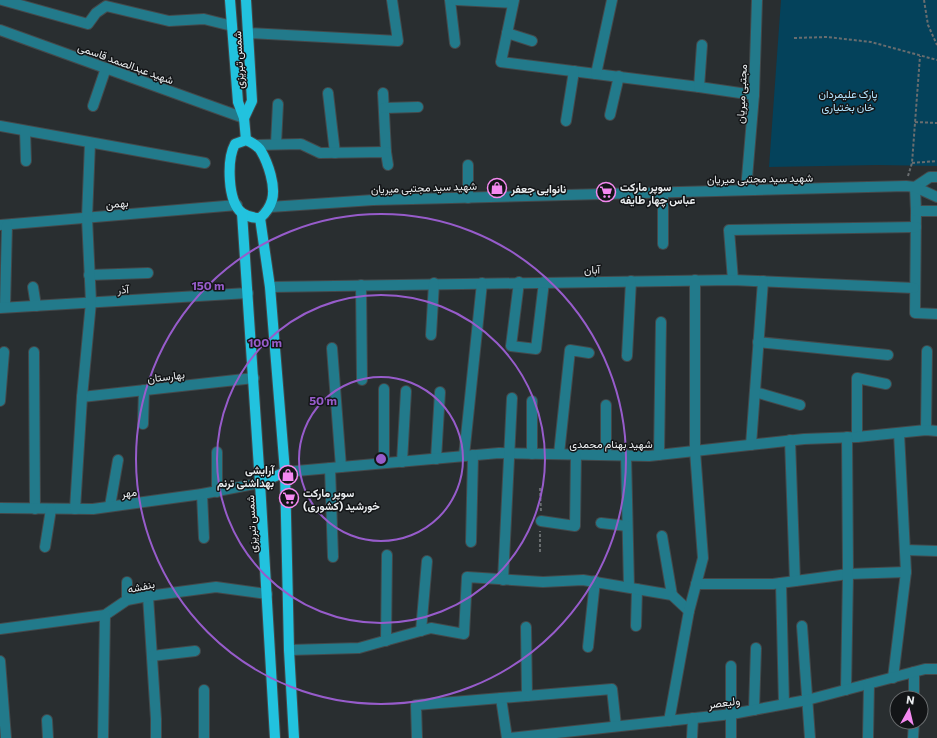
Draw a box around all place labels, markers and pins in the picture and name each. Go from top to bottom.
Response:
shop icon: نانوایی جعفر [486,177,508,199]
place label: سوپر مارکت عباس چهار طایفه [620,180,695,208]
supermarket icon: سوپر مارکت عباس چهار طایفه [595,181,617,203]
place label: نانوایی جعفر [510,182,566,196]
centre of rings [374,452,388,466]
place label: آرایشی بهداشتی ترنم [217,463,275,491]
shop icon: آرایشی بهداشتی ترنم [277,464,299,486]
place label: سوپر مارکت خورشید (کشوری) [303,486,380,513]
supermarket icon: سوپر مارکت خورشید (کشوری) [278,487,300,509]

